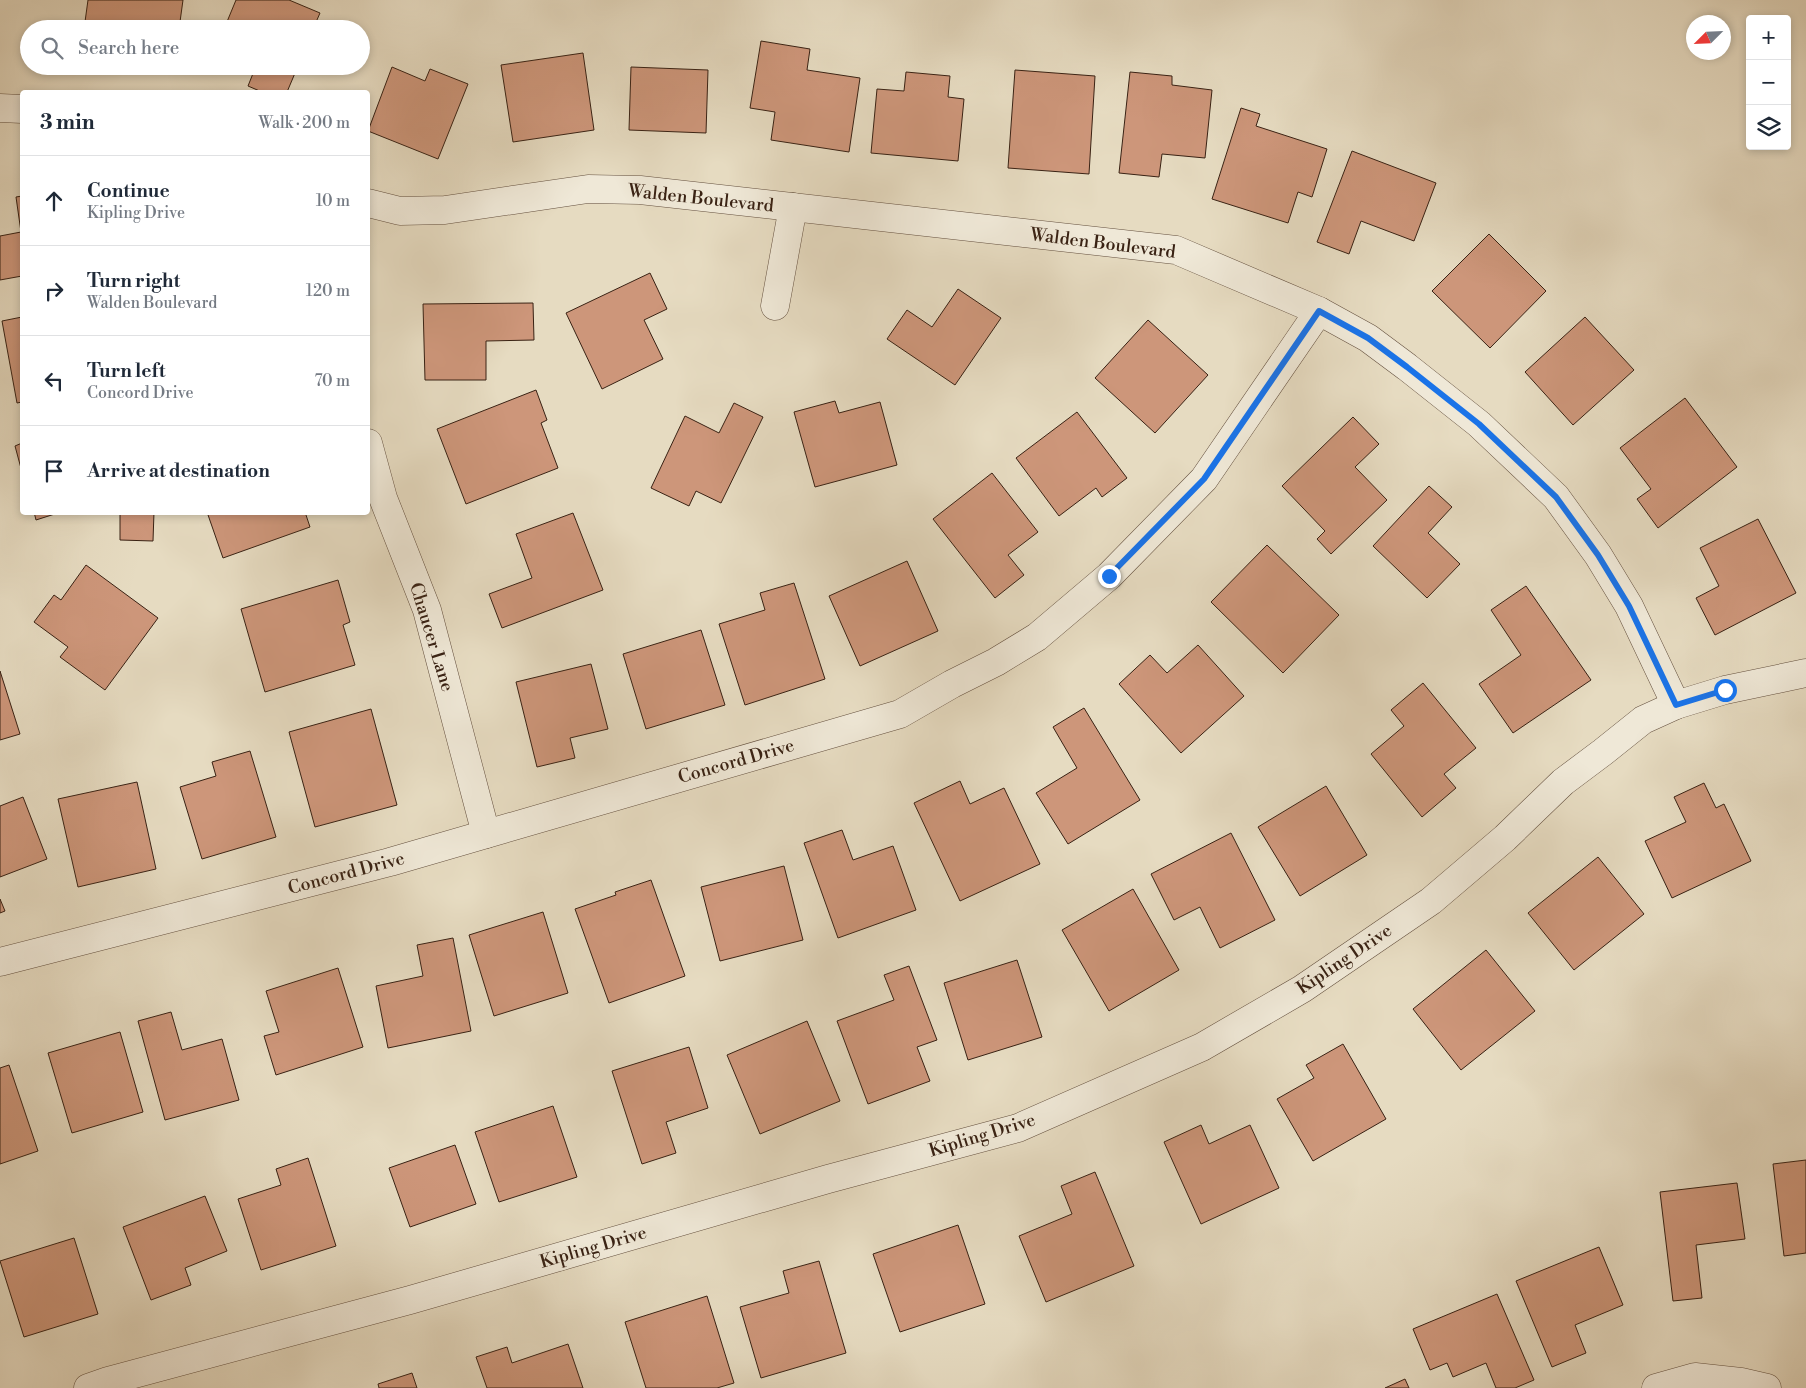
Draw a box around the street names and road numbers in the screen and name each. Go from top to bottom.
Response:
street label: Walden Boulevard [626,179,776,218]
street label: Walden Boulevard [1028,223,1178,264]
street label: Chaucer Lane [404,580,459,695]
street label: Concord Drive [675,734,797,789]
street label: Concord Drive [285,847,407,900]
street label: Kipling Drive [1292,919,1396,1000]
street label: Kipling Drive [926,1108,1038,1163]
street label: Kipling Drive [537,1221,649,1274]

